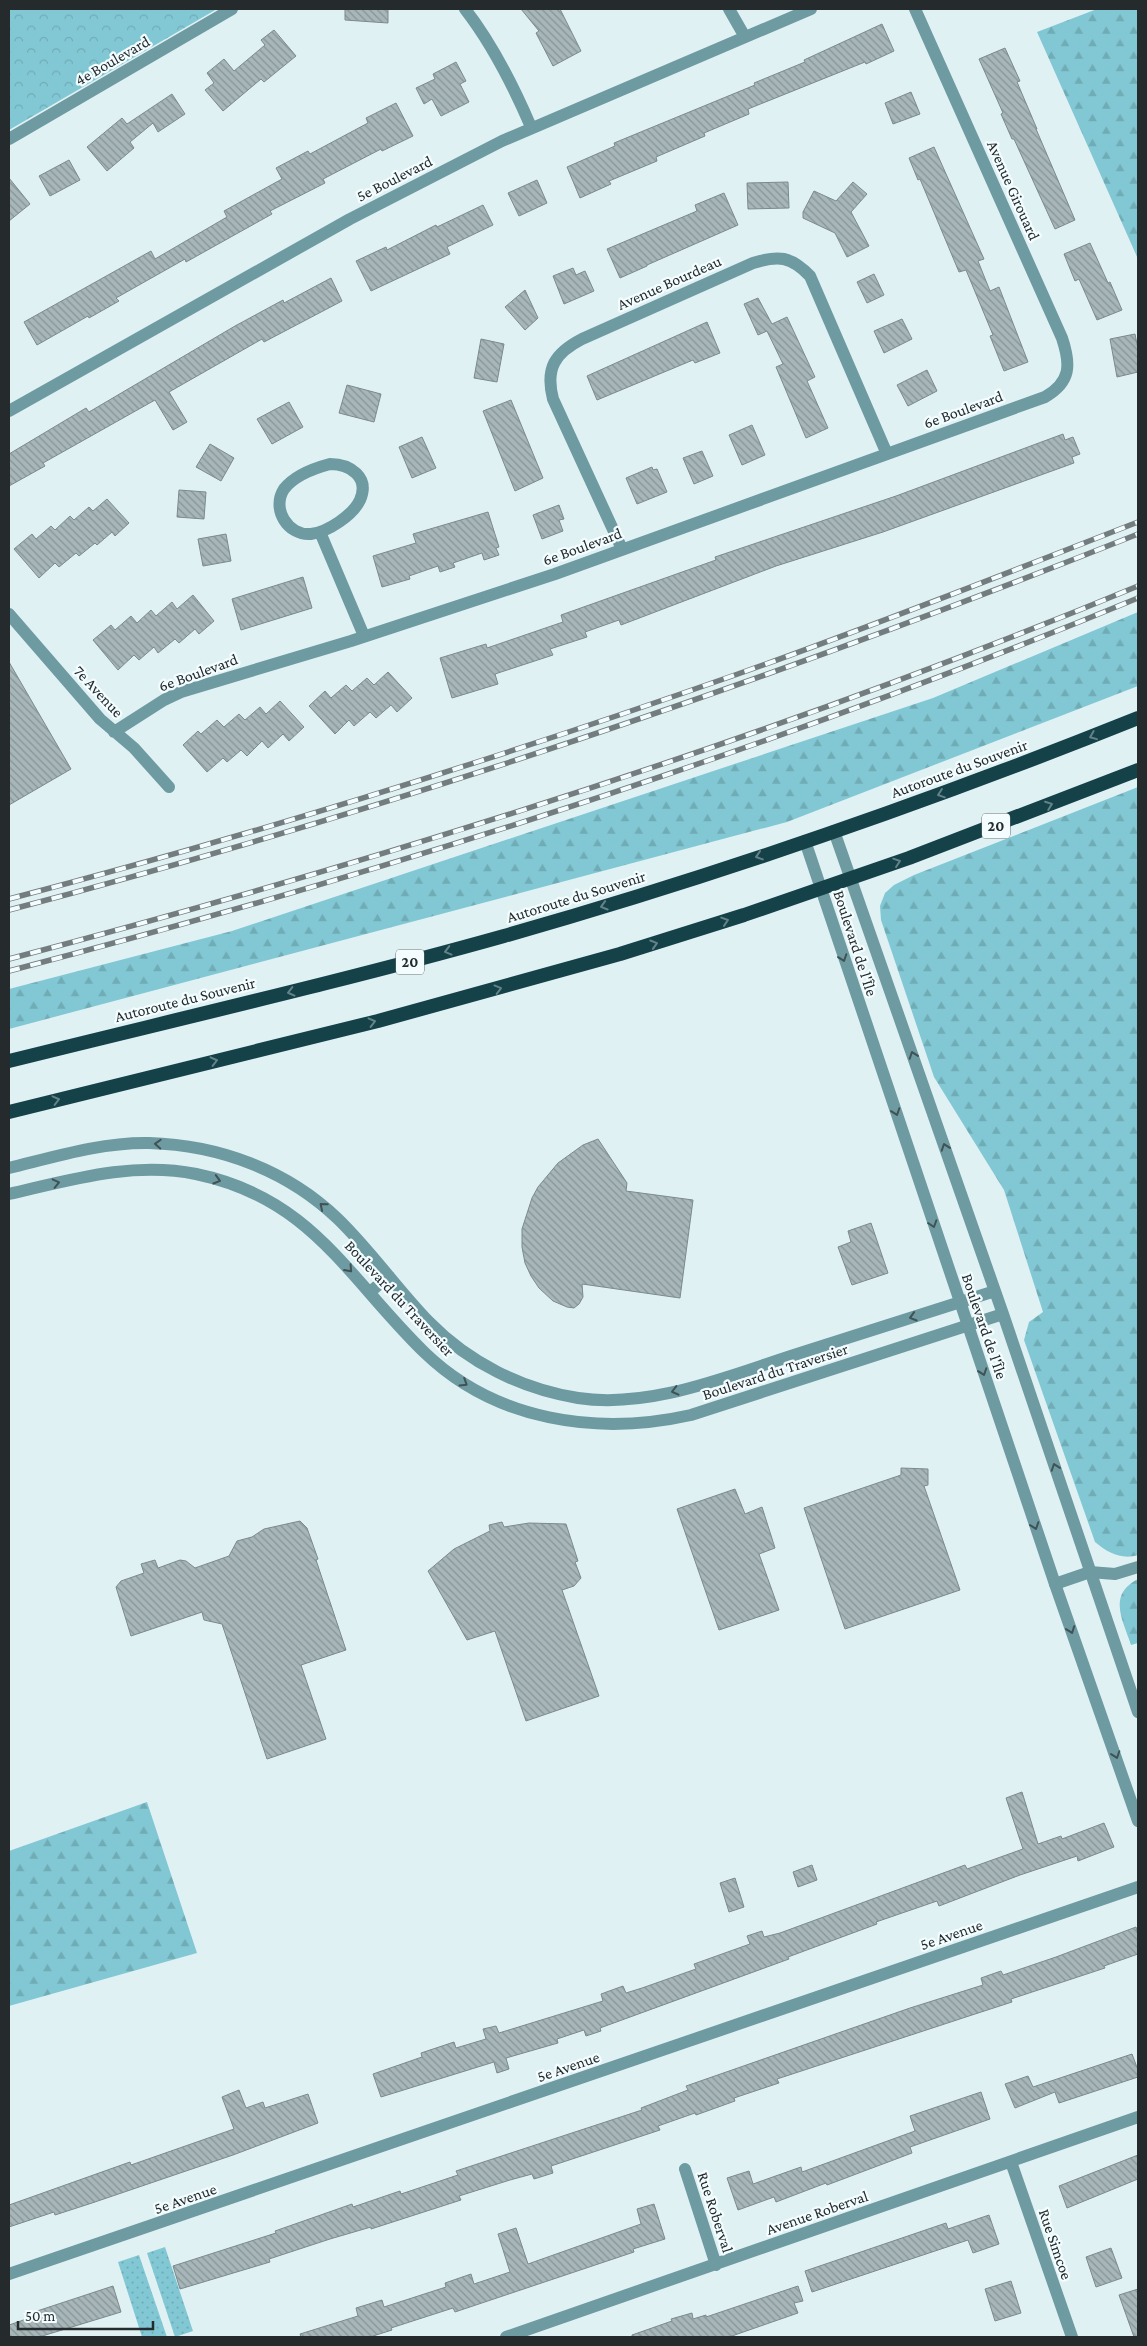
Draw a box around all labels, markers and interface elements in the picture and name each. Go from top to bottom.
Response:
street label: 4e Boulevard [72,32,153,89]
street label: Avenue Girouard [984,138,1043,243]
street label: 5e Boulevard [354,152,435,205]
street label: Avenue Bourdeau [615,252,724,313]
street label: 6e Boulevard [921,387,1006,432]
street label: 6e Boulevard [540,524,625,569]
street label: 6e Boulevard [156,650,241,695]
street label: 7e Avenue [71,662,127,721]
one-way arrow [1089,730,1098,740]
street label: Autoroute du Souvenir [889,736,1030,801]
one-way arrow [937,788,945,798]
one-way arrow [1045,801,1053,811]
road number: 20 [982,814,1010,838]
one-way arrow [755,850,763,860]
one-way arrow [892,858,901,868]
street label: Autoroute du Souvenir [505,867,648,926]
street label: Boulevard de l'Île [830,888,881,998]
one-way arrow [600,900,609,910]
one-way arrow [720,917,729,927]
one-way arrow [650,939,658,949]
one-way arrow [444,946,453,956]
road number: 20 [396,950,424,974]
one-way arrow [838,954,848,962]
street label: Autoroute du Souvenir [113,974,257,1025]
one-way arrow [494,984,503,995]
one-way arrow [286,986,295,997]
one-way arrow [367,1017,376,1028]
one-way arrow [908,1051,918,1060]
one-way arrow [209,1056,218,1067]
one-way arrow [52,1095,61,1106]
one-way arrow [890,1107,900,1116]
one-way arrow [153,1138,161,1149]
one-way arrow [940,1144,950,1152]
one-way arrow [212,1174,220,1184]
one-way arrow [52,1178,61,1189]
one-way arrow [320,1203,329,1212]
one-way arrow [928,1219,938,1228]
street label: Boulevard du Traversier [342,1237,458,1360]
one-way arrow [343,1263,352,1272]
street label: Boulevard de l'Île [959,1271,1011,1381]
one-way arrow [910,1311,918,1321]
street label: Boulevard du Traversier [700,1340,850,1403]
one-way arrow [977,1367,987,1376]
one-way arrow [458,1377,467,1386]
one-way arrow [670,1385,679,1396]
one-way arrow [1051,1463,1061,1472]
one-way arrow [1029,1521,1039,1530]
one-way arrow [1065,1625,1075,1634]
one-way arrow [1110,1750,1120,1759]
street label: 5e Avenue [918,1916,985,1953]
street label: 5e Avenue [535,2048,602,2085]
street label: Rue Roberval [695,2170,737,2255]
street label: 5e Avenue [152,2180,219,2217]
street label: Avenue Roberval [764,2187,870,2238]
street label: Rue Simcoe [1036,2207,1075,2282]
scale bar [18,2298,152,2330]
text: 50 m [25,2308,55,2324]

